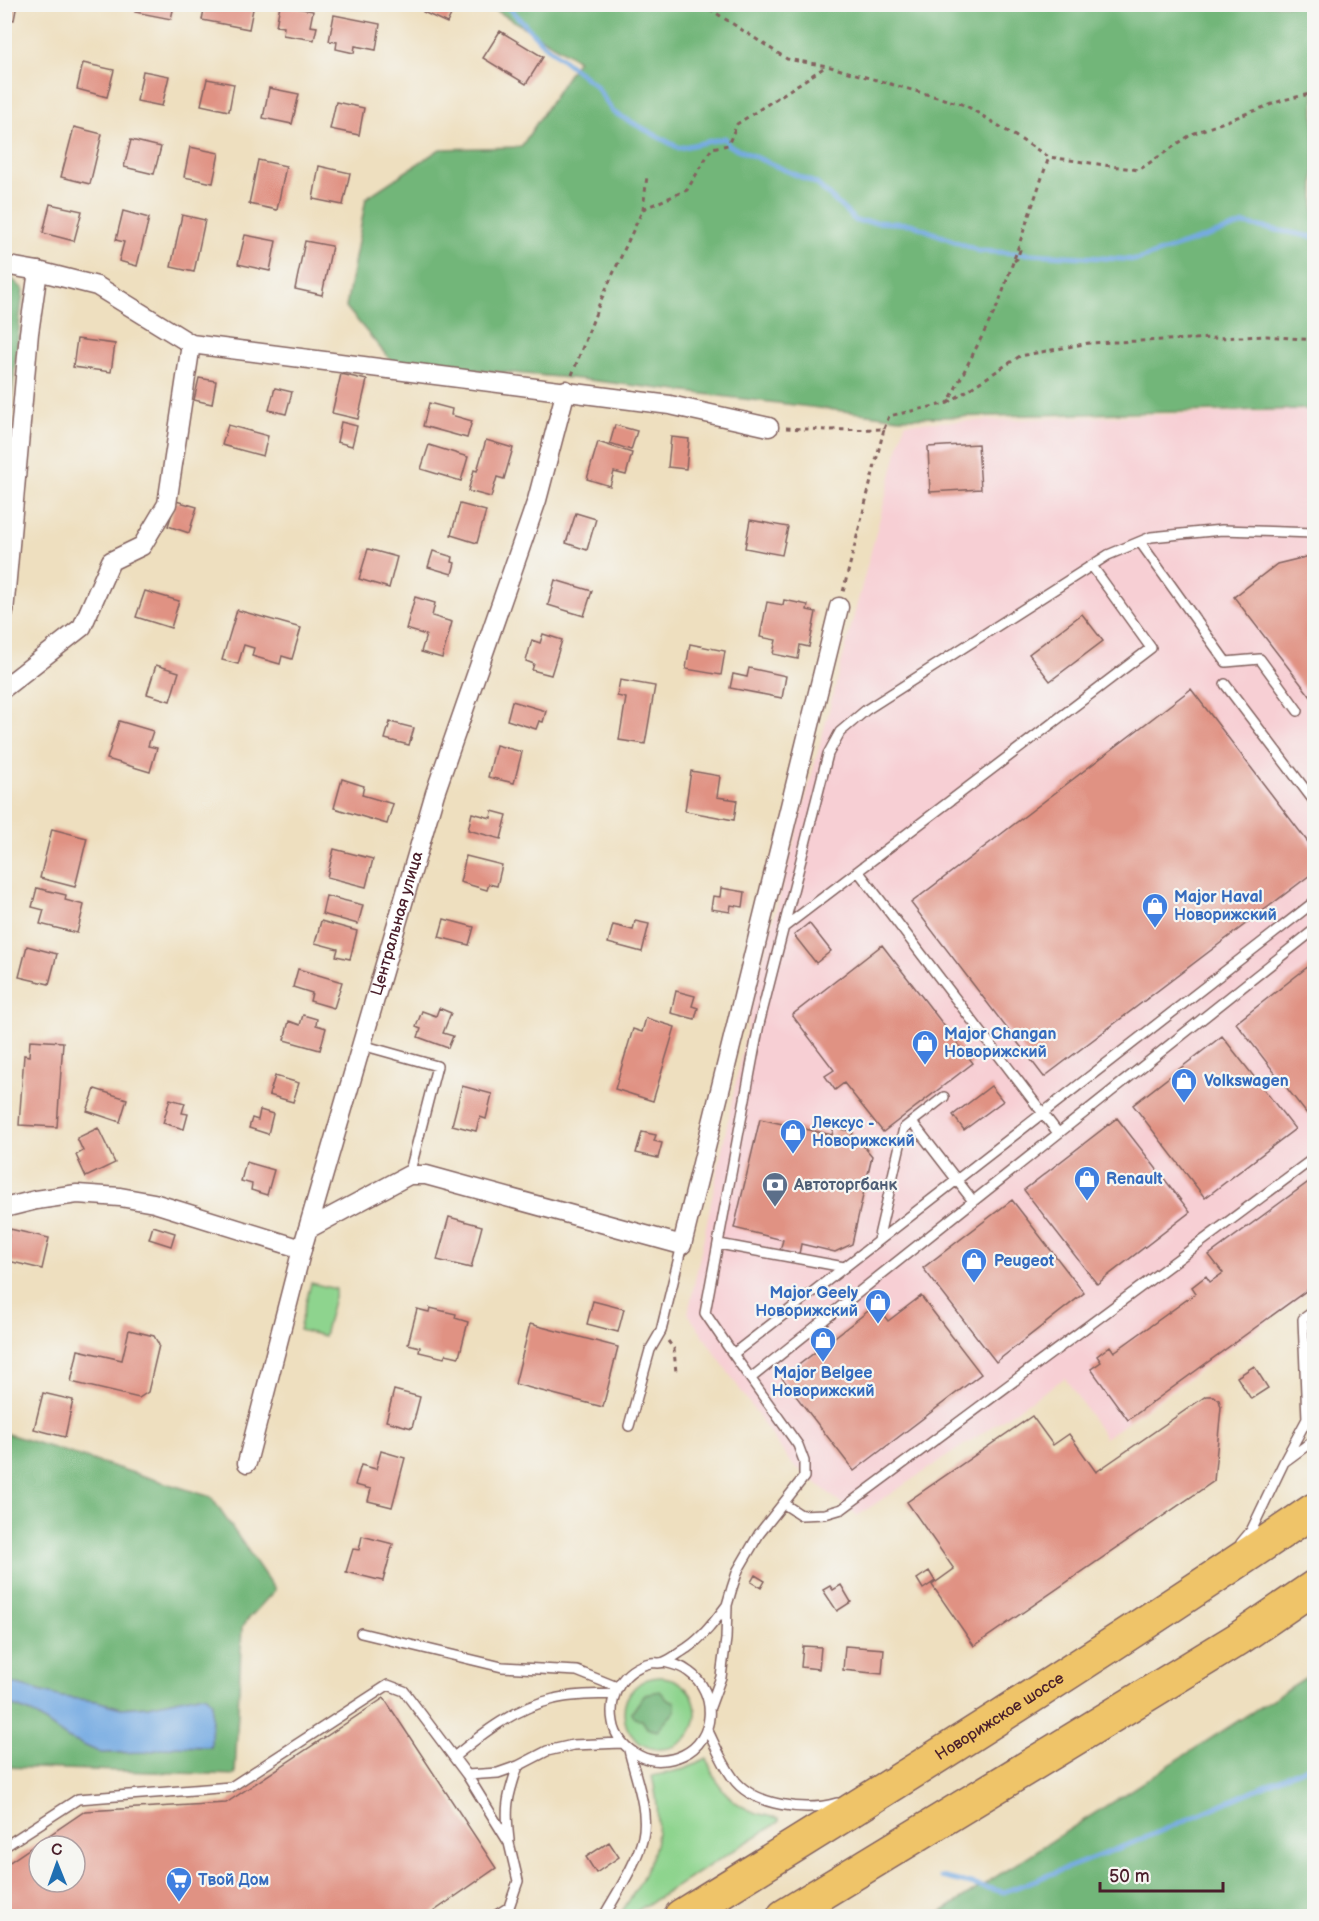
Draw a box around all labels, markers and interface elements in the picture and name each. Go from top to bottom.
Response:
street label: Центральная улица [367,849,427,998]
place label: Major Haval Новорижский [1174,888,1277,925]
shop icon: Major Haval Новорижский [1140,891,1170,929]
place label: Major Changan Новорижский [944,1025,1057,1062]
shop icon: Major Changan Новорижский [910,1028,940,1066]
shop icon: Volkswagen [1169,1066,1199,1104]
place label: Volkswagen [1204,1072,1289,1091]
place label: Лексус - Новорижский [811,1114,915,1151]
shop icon: Лексус - Новорижский [778,1117,808,1155]
shop icon: Renault [1072,1164,1102,1202]
bank icon: Автоторгбанк [760,1170,790,1208]
place label: Renault [1106,1170,1163,1189]
place label: Автоторгбанк [793,1176,897,1195]
shop icon: Peugeot [959,1246,989,1284]
place label: Peugeot [994,1252,1055,1271]
place label: Major Geely Новорижский [755,1284,859,1321]
shop icon: Major Geely Новорижский [863,1287,893,1325]
shop icon: Major Belgee Новорижский [808,1325,838,1363]
place label: Major Belgee Новорижский [772,1364,874,1401]
street label: Новорижское шоссе [932,1668,1068,1765]
north arrow [27,1834,87,1894]
text: С [51,1841,62,1860]
scale bar [1100,1855,1223,1893]
supermarket icon: Твой Дом [164,1865,194,1903]
text: 50 m [1109,1866,1150,1887]
place label: Твой Дом [198,1871,269,1890]

